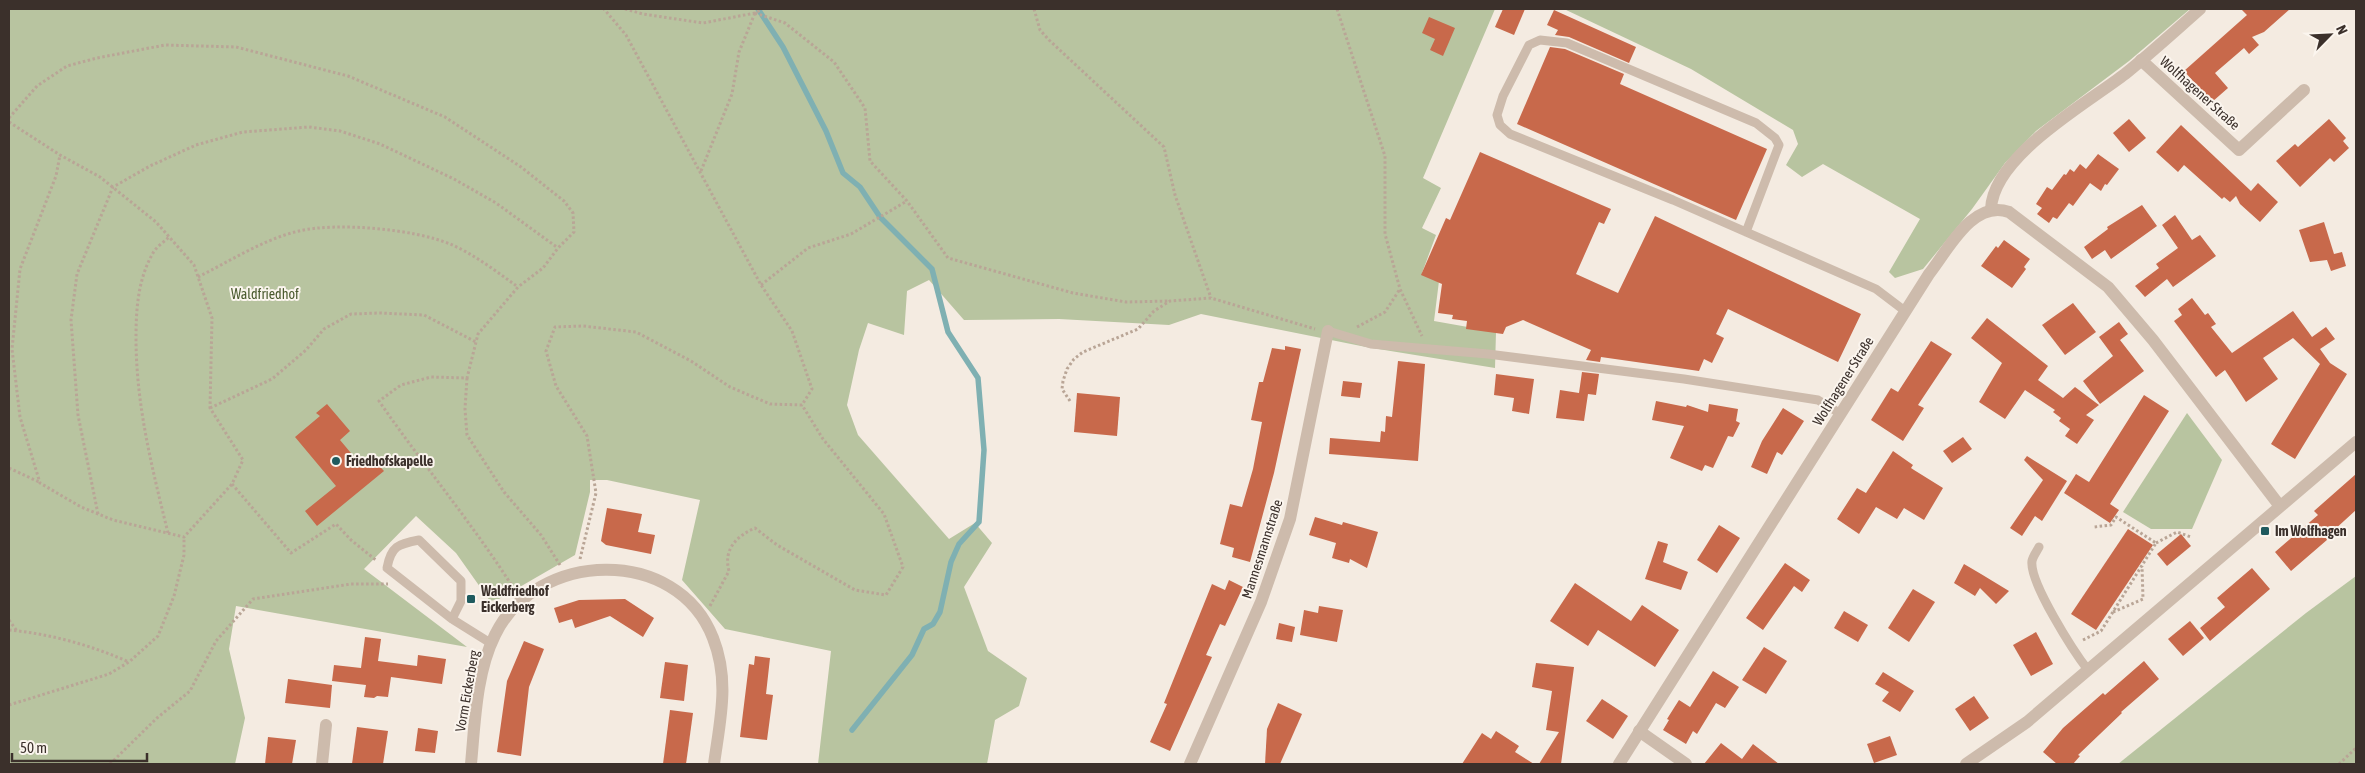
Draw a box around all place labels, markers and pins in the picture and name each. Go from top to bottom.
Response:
place label: Friedhofskapelle [346,453,433,469]
marker: Friedhofskapelle [330,455,342,467]
place label: Im Wolfhagen [2275,523,2347,539]
marker: Im Wolfhagen [2259,525,2271,537]
place label: Waldfriedhof Eickerberg [480,583,549,615]
marker: Waldfriedhof Eickerberg [465,593,477,605]

